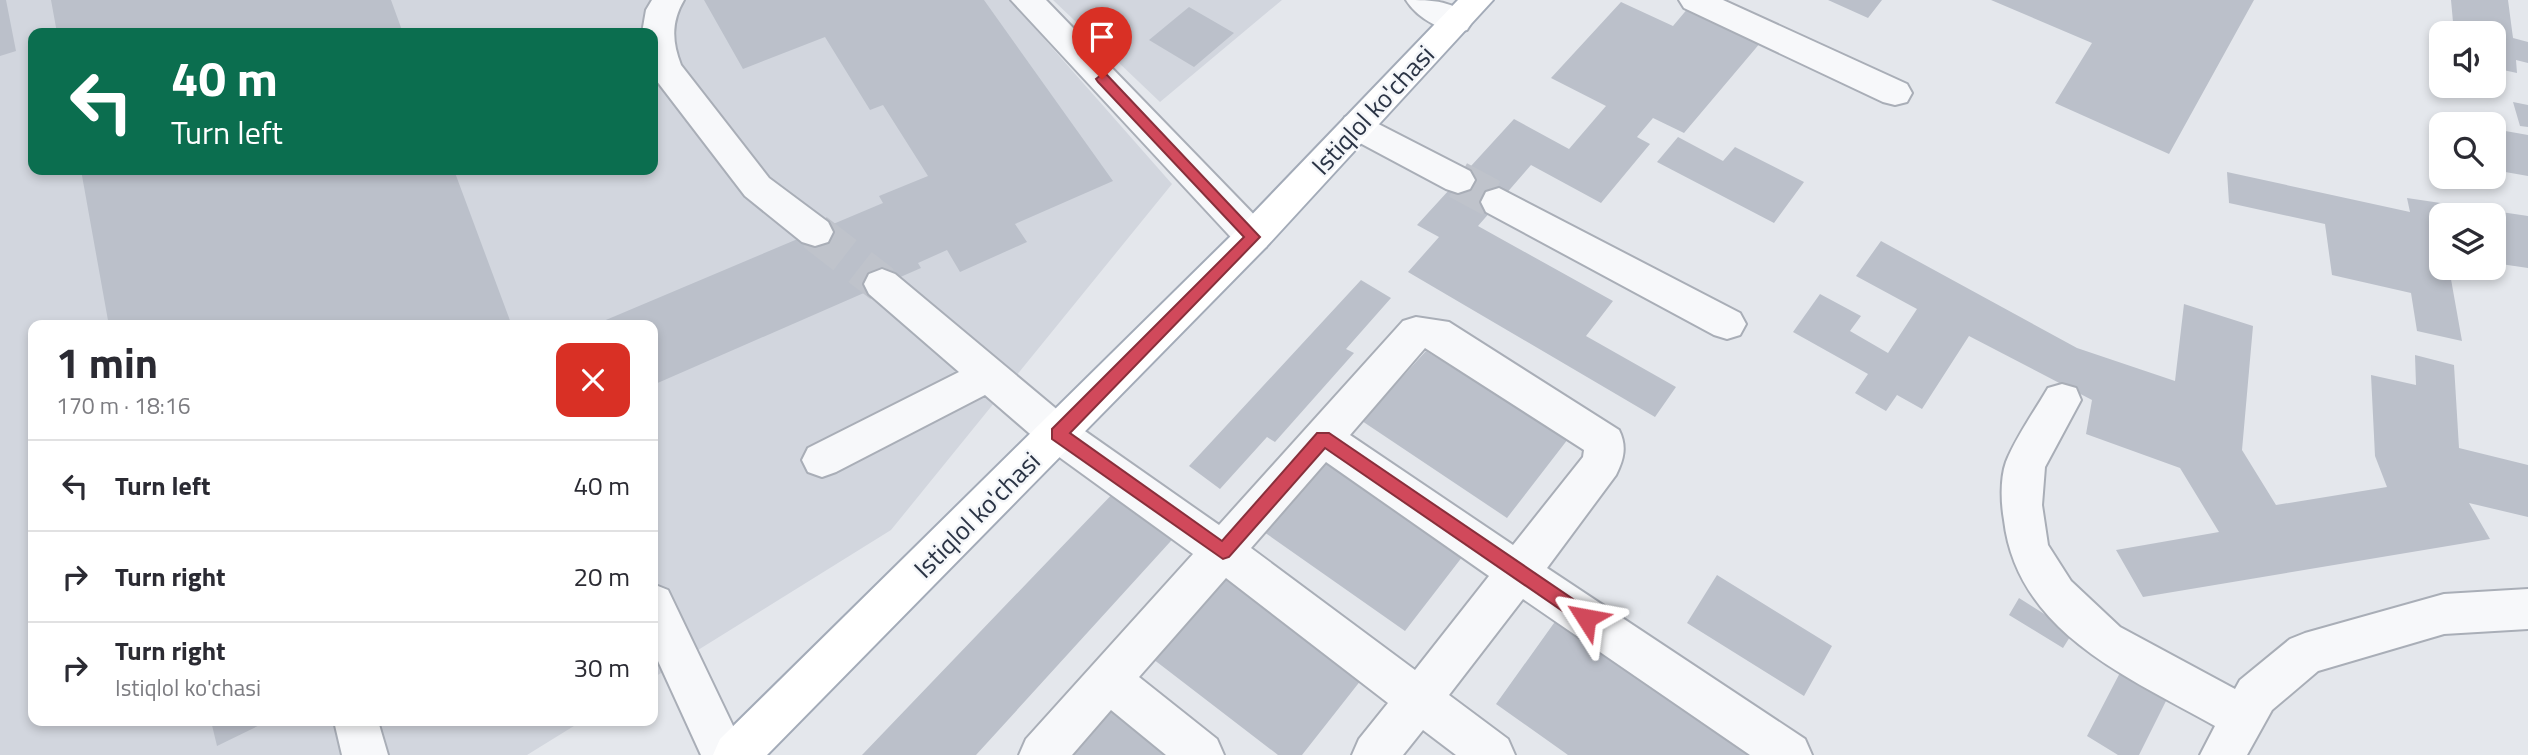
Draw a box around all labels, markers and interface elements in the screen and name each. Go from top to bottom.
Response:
pin [1072,7,1132,79]
icon: arrive [1083,18,1121,56]
map controls [2429,21,2506,280]
button: sound [2429,21,2506,98]
street label: Istiqlol ko'chasi [1302,36,1443,183]
text: 40 m [171,40,278,115]
icon: left [56,56,147,147]
text: Turn left [171,108,283,156]
button: search [2429,112,2506,189]
button: layers [2429,203,2506,280]
text: 1 min [56,330,158,394]
button: close [556,343,630,417]
text: 170 m · 18:16 [56,388,191,423]
street label: Istiqlol ko'chasi [905,443,1049,587]
text: Turn left [115,466,210,505]
text: 40 m [573,466,630,505]
icon: left [56,467,94,505]
text: Turn right [115,557,226,596]
text: 20 m [573,557,630,596]
icon: right [56,558,94,596]
position arrow [1549,581,1623,655]
text: Turn right [115,631,226,670]
text: 30 m [573,648,630,687]
icon: right [56,649,94,687]
text: Istiqlol ko'chasi [115,670,261,705]

